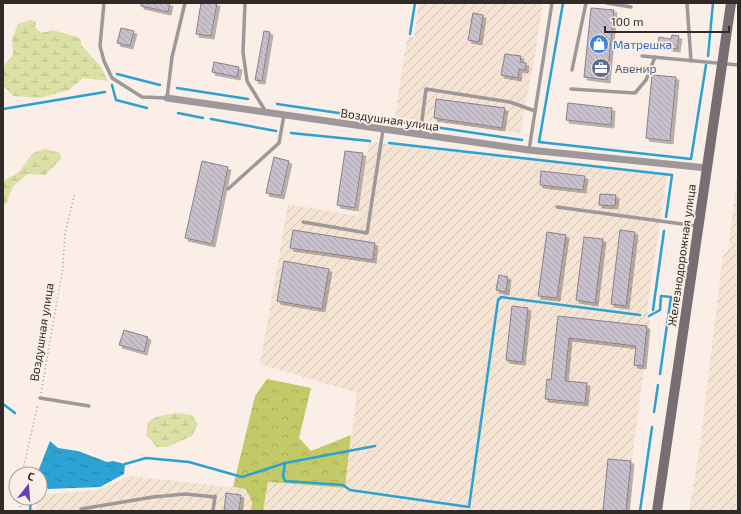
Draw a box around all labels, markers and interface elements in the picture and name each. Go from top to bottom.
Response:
scale bar [605,8,729,34]
text: 100 m [611,14,643,28]
shop icon: Матрешка [588,33,610,55]
place label: Матрешка [613,37,672,51]
office icon: Авенир [590,57,612,79]
place label: Авенир [615,61,657,75]
street label: Воздушная улица [340,105,440,134]
street label: Железнодорожная улица [664,183,699,327]
street label: Воздушная улица [26,282,57,382]
north arrow [8,466,48,506]
text: С [26,469,37,483]

